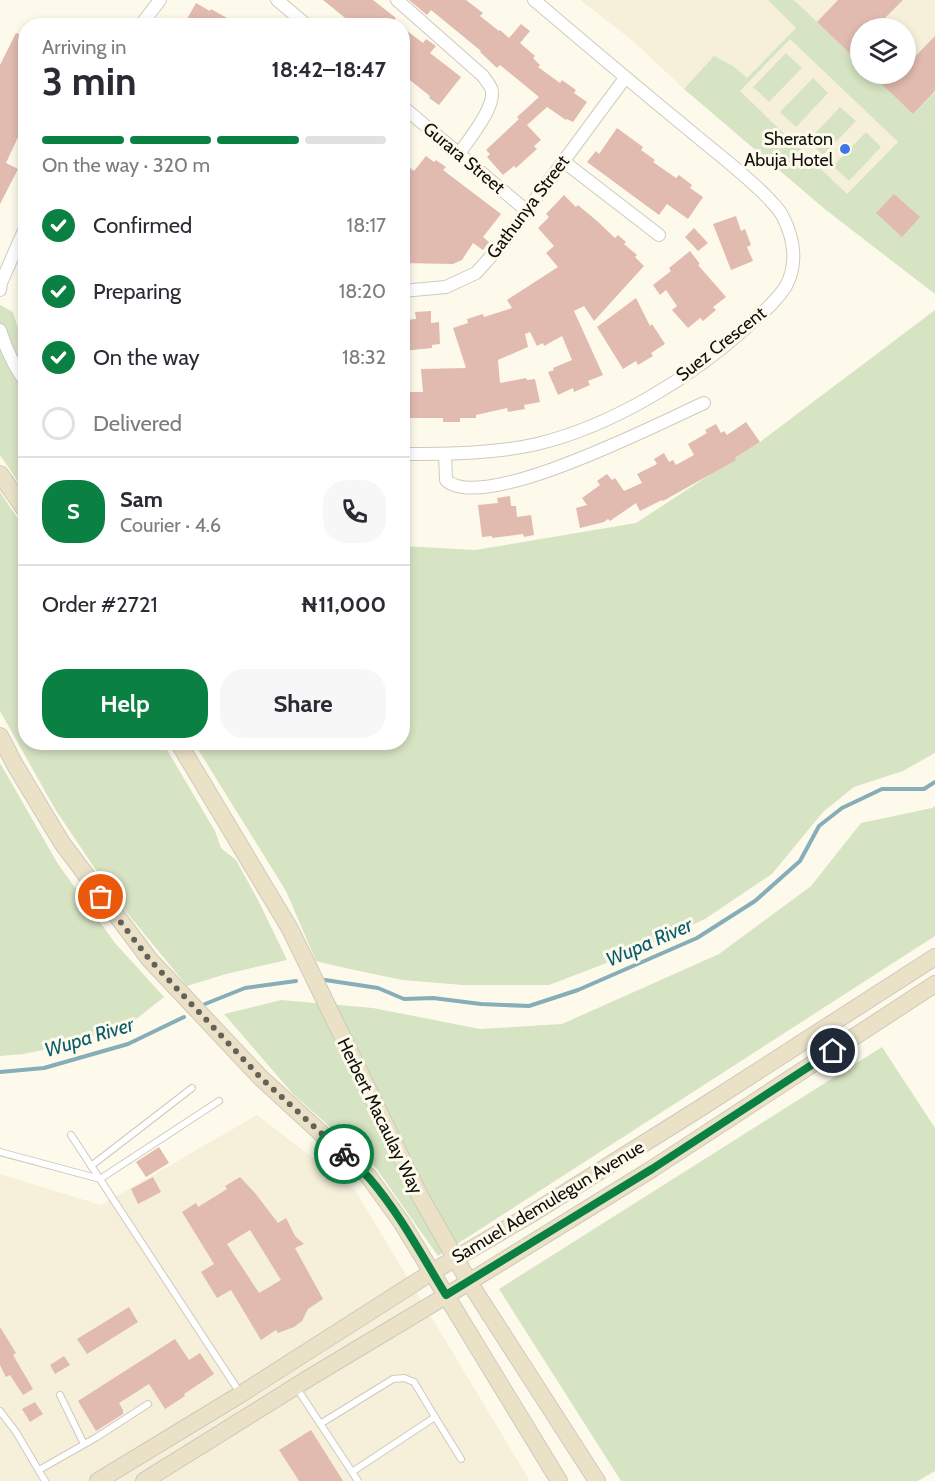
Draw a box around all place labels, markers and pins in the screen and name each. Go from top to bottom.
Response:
place label: Sheraton Abuja Hotel [744,128,834,171]
marker: Sheraton Abuja Hotel [838,142,852,156]
pin [75,871,126,922]
pin [807,1025,858,1076]

